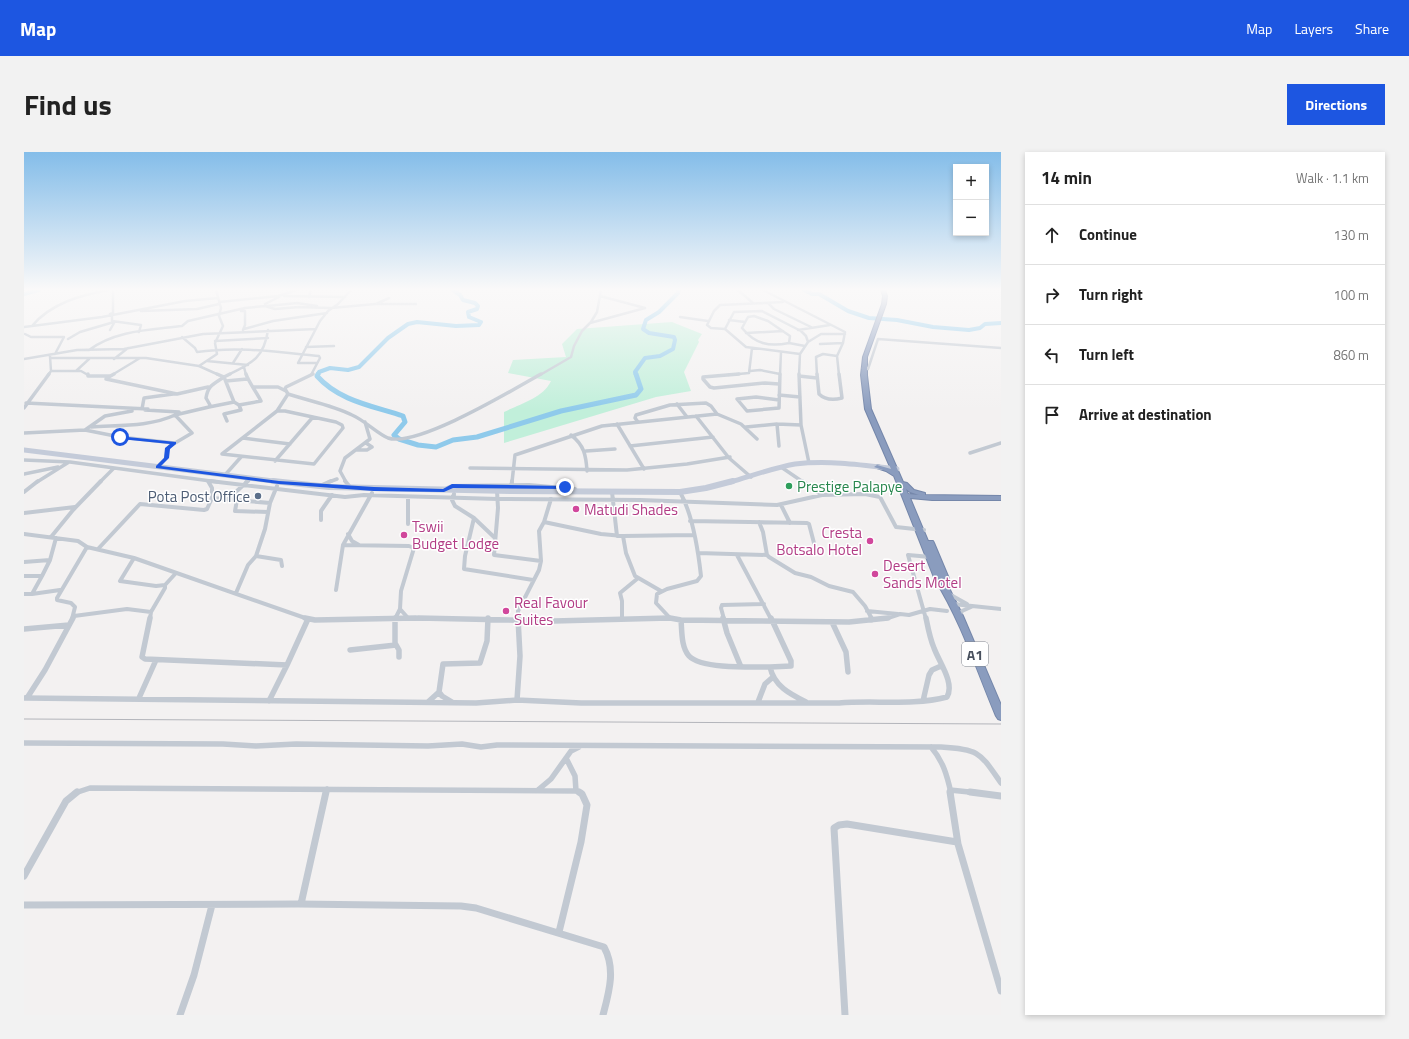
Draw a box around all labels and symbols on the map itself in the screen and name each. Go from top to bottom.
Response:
route start [111,428,129,446]
place label: Prestige Palapye [797,475,902,498]
route end [556,478,574,496]
marker: Prestige Palapye [784,481,794,491]
place label: Pota Post Office [148,485,250,508]
marker: Pota Post Office [253,491,263,501]
place label: Matudi Shades [584,498,678,521]
marker: Matudi Shades [571,504,581,514]
place label: Tswii Budget Lodge [412,515,499,555]
place label: Cresta Botsalo Hotel [776,521,862,561]
marker: Tswii Budget Lodge [399,530,409,540]
marker: Cresta Botsalo Hotel [865,536,875,546]
place label: Desert Sands Motel [883,554,962,594]
marker: Desert Sands Motel [870,569,880,579]
place label: Real Favour Suites [514,591,588,631]
marker: Real Favour Suites [501,606,511,616]
road number: A1 [962,642,988,666]

